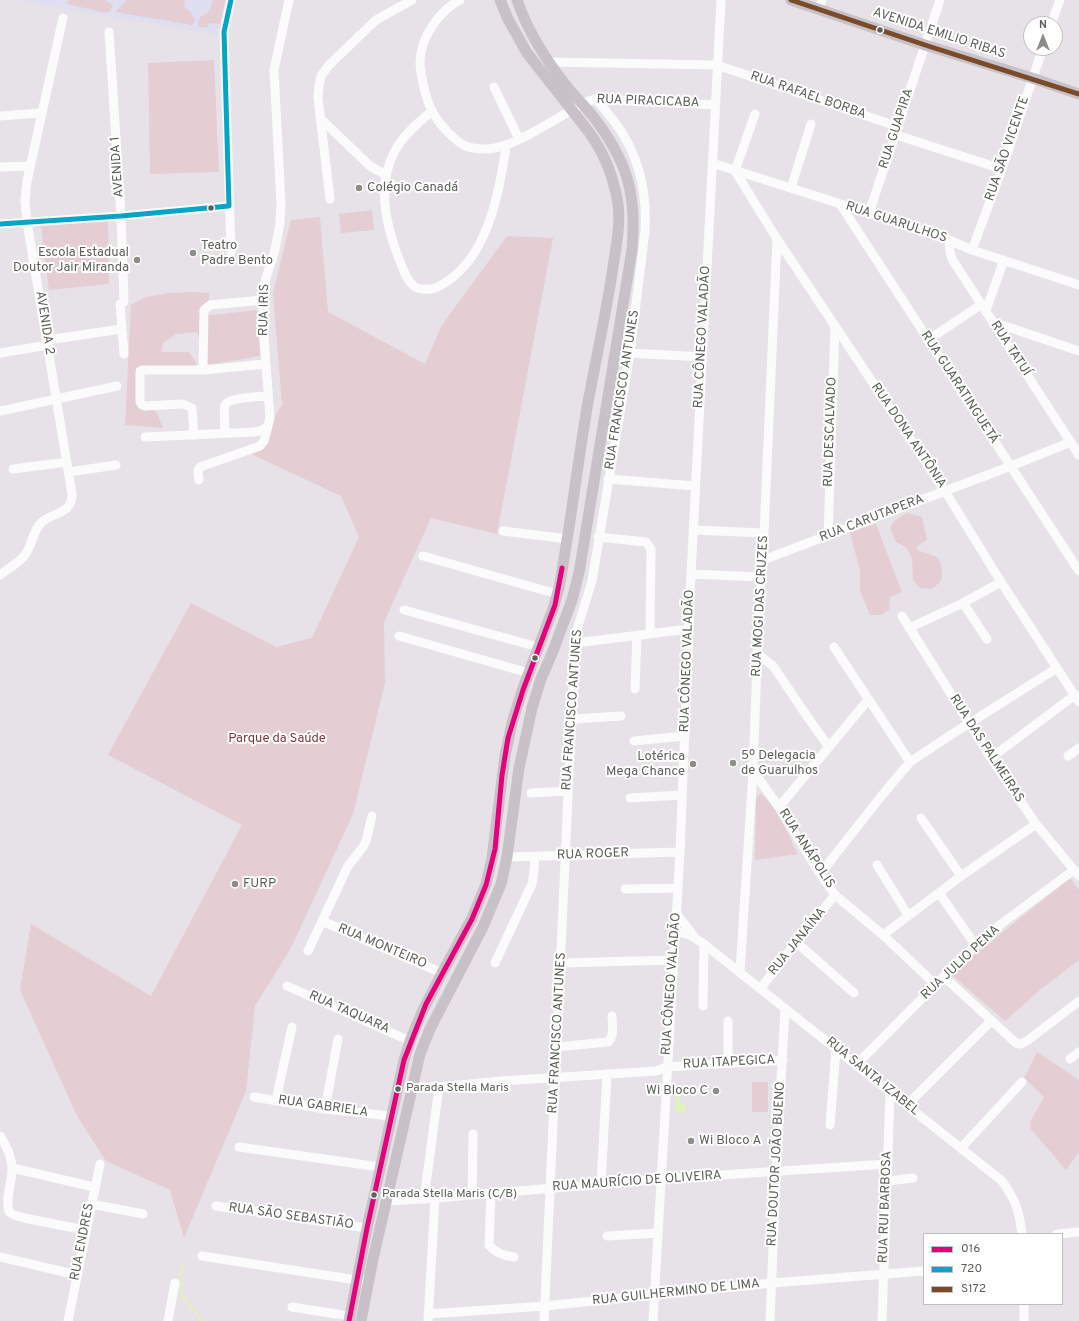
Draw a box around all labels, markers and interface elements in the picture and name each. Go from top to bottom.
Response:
street label: AVENIDA EMILIO RIBAS [871,5,1007,63]
north arrow [1023,16,1063,56]
text: N [1039,18,1047,32]
unlabelled marker [875,25,885,35]
street label: RUA RAFAEL BORBA [748,69,868,123]
street label: RUA GUAPIRA [877,87,917,171]
street label: RUA PIRACICABA [596,92,700,112]
street label: RUA SÃO VICENTE [983,94,1033,204]
street label: AVENIDA 1 [108,136,128,198]
place label: Colégio Canadá [367,180,458,196]
marker: Colégio Canadá [354,183,364,193]
street label: RUA GUARULHOS [843,199,949,247]
unlabelled marker [206,203,216,213]
place label: Teatro Padre Bento [201,238,273,269]
place label: Escola Estadual Doutor Jair Miranda [13,245,129,276]
marker: Teatro Padre Bento [188,248,198,258]
marker: Escola Estadual Doutor Jair Miranda [132,255,142,265]
street label: RUA CÔNEGO VALADÃO [691,265,715,409]
street label: RUA IRIS [257,284,273,336]
street label: AVENIDA 2 [31,290,57,356]
street label: RUA FRANCISCO ANTUNES [603,309,643,471]
street label: RUA TATUÍ [986,319,1034,379]
street label: RUA GUARATINGUETÁ [917,329,1001,447]
street label: RUA DESCALVADO [821,377,841,487]
street label: RUA DONA ANTÔNIA [867,380,949,492]
street label: RUA CARUTAPERA [818,492,926,546]
street label: RUA MOGI DAS CRUZES [750,535,772,677]
street label: RUA CÔNEGO VALADÃO [678,589,698,733]
street label: RUA FRANCISCO ANTUNES [560,629,586,791]
unlabelled marker [530,653,540,663]
street label: RUA DAS PALMEIRAS [945,692,1027,806]
park label: Parque da Saúde [228,731,326,747]
place label: 5º Delegacia de Guarulhos [741,748,818,779]
place label: Lotérica Mega Chance [606,749,685,780]
marker: 5º Delegacia de Guarulhos [728,758,738,768]
marker: Lotérica Mega Chance [688,759,698,769]
street label: RUA ANÁPOLIS [775,806,837,892]
street label: RUA ROGER [557,846,629,864]
place label: FURP [243,876,276,892]
marker: FURP [230,879,240,889]
street label: RUA JANAÍNA [766,905,830,979]
street label: RUA CÔNEGO VALADÃO [659,912,685,1056]
street label: RUA MONTEIRO [335,921,429,973]
street label: RUA JULIO PENA [918,923,1004,1003]
street label: RUA FRANCISCO ANTUNES [546,952,570,1114]
street label: RUA TAQUARA [306,988,392,1038]
street label: RUA SANTA IZABEL [822,1035,922,1119]
street label: RUA ITAPEGICA [683,1053,775,1073]
street label: RUA DOUTOR JOÃO BUENO [765,1081,789,1247]
place label: Parada Stella Maris [406,1082,509,1096]
place label: Wi Bloco C [646,1083,708,1099]
marker: Parada Stella Maris [393,1084,403,1094]
marker: Wi Bloco C [711,1086,721,1096]
street label: RUA GABRIELA [277,1093,369,1121]
place label: Wi Bloco A [699,1133,761,1149]
marker: Wi Bloco A [686,1136,696,1146]
street label: RUA RUI BARBOSA [876,1150,896,1264]
street label: RUA MAURÍCIO DE OLIVEIRA [552,1168,722,1196]
place label: Parada Stella Maris (C/B) [382,1188,517,1202]
marker: Parada Stella Maris (C/B) [369,1190,379,1200]
street label: RUA SÃO SEBASTIÃO [227,1200,355,1234]
street label: RUA ENDRES [68,1202,98,1282]
legend [923,1233,1063,1305]
text: 016 [961,1241,980,1257]
text: 720 [961,1261,982,1277]
street label: RUA GUILHERMINO DE LIMA [591,1276,761,1310]
text: S172 [961,1281,986,1297]

